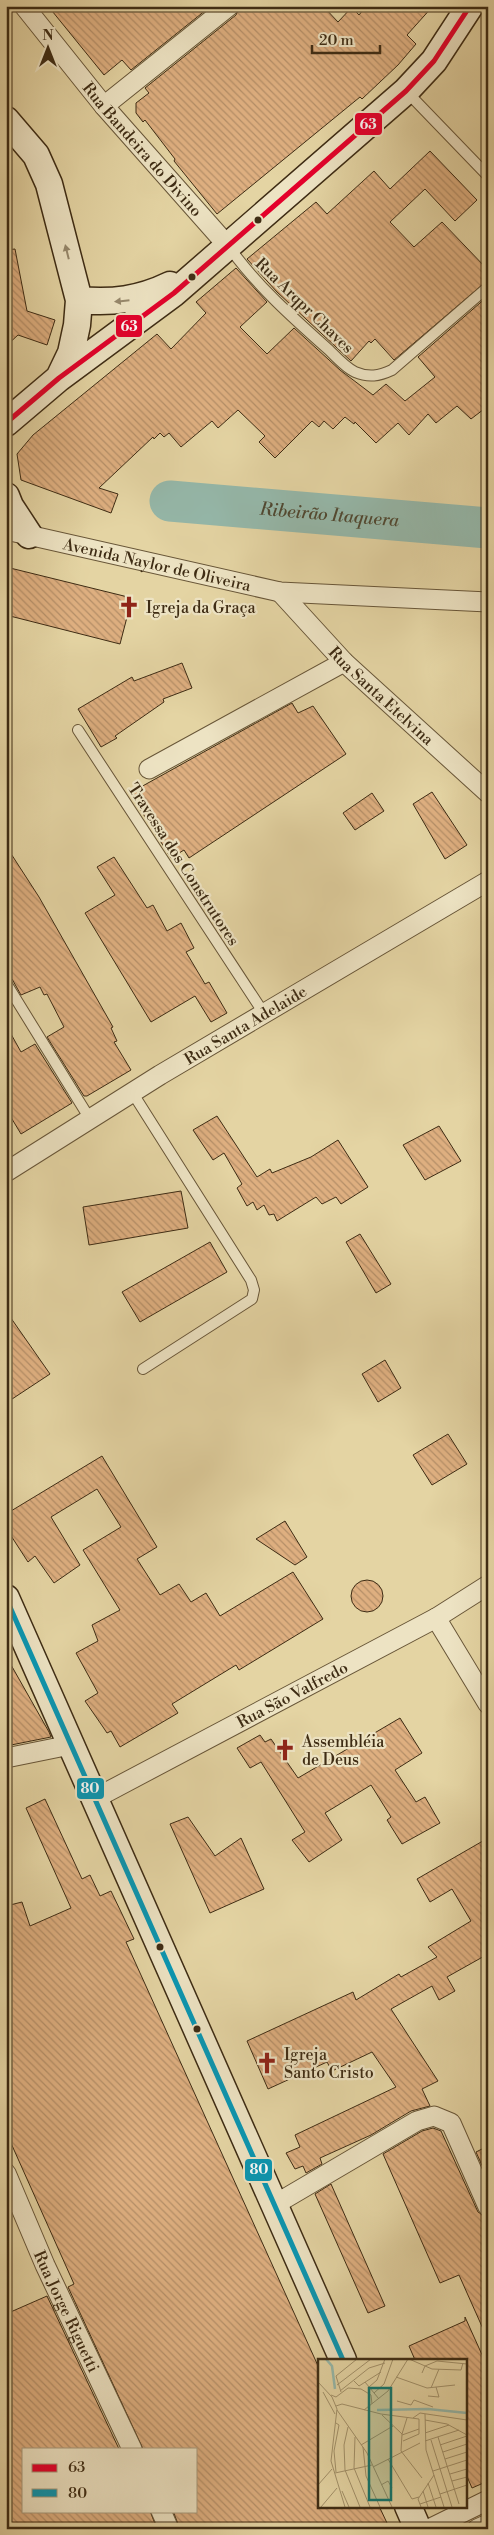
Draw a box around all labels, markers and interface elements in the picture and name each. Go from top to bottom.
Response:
north arrow [22,22,72,72]
scale bar [312,22,379,54]
text: N [42,27,54,45]
text: 20 m [319,31,354,50]
street label: Rua Bandeira do Divino [78,78,206,221]
line badge: 63 [354,112,383,136]
text: 63 [359,116,377,134]
unlabelled marker [253,215,263,225]
one-way arrow [63,245,71,260]
street label: Rua Arqpr Chaves [251,254,358,358]
unlabelled marker [187,272,197,282]
one-way arrow [113,297,129,305]
line badge: 63 [115,314,143,338]
text: 63 [120,318,138,336]
water label: Ribeirão Itaquera [258,498,401,532]
street label: Avenida Naylor de Oliveira [60,534,254,596]
church icon: Igreja da Graça [116,594,142,620]
place label: Igreja da Graça [146,598,257,618]
street label: Rua Santa Etelvina [324,643,438,750]
street label: Travessa dos Construtores [123,779,243,950]
street label: Rua Santa Adelaide [181,981,311,1069]
street label: Rua São Valfredo [233,1658,351,1733]
place label: Assembléia de Deus [301,1732,385,1770]
church icon: Assembléia de Deus [272,1737,298,1763]
line badge: 80 [76,1777,105,1800]
text: 80 [80,1780,100,1798]
unlabelled marker [155,1942,165,1952]
unlabelled marker [192,2024,202,2034]
place label: Igreja Santo Cristo [284,2045,374,2083]
church icon: Igreja Santo Cristo [254,2050,280,2076]
line badge: 80 [244,2158,273,2182]
text: 80 [249,2161,269,2179]
street label: Rua Jorge Riguetti [29,2248,103,2376]
inset map [318,2359,466,2508]
legend [22,2448,198,2512]
text: 63 [68,2458,85,2477]
text: 80 [68,2484,87,2503]

